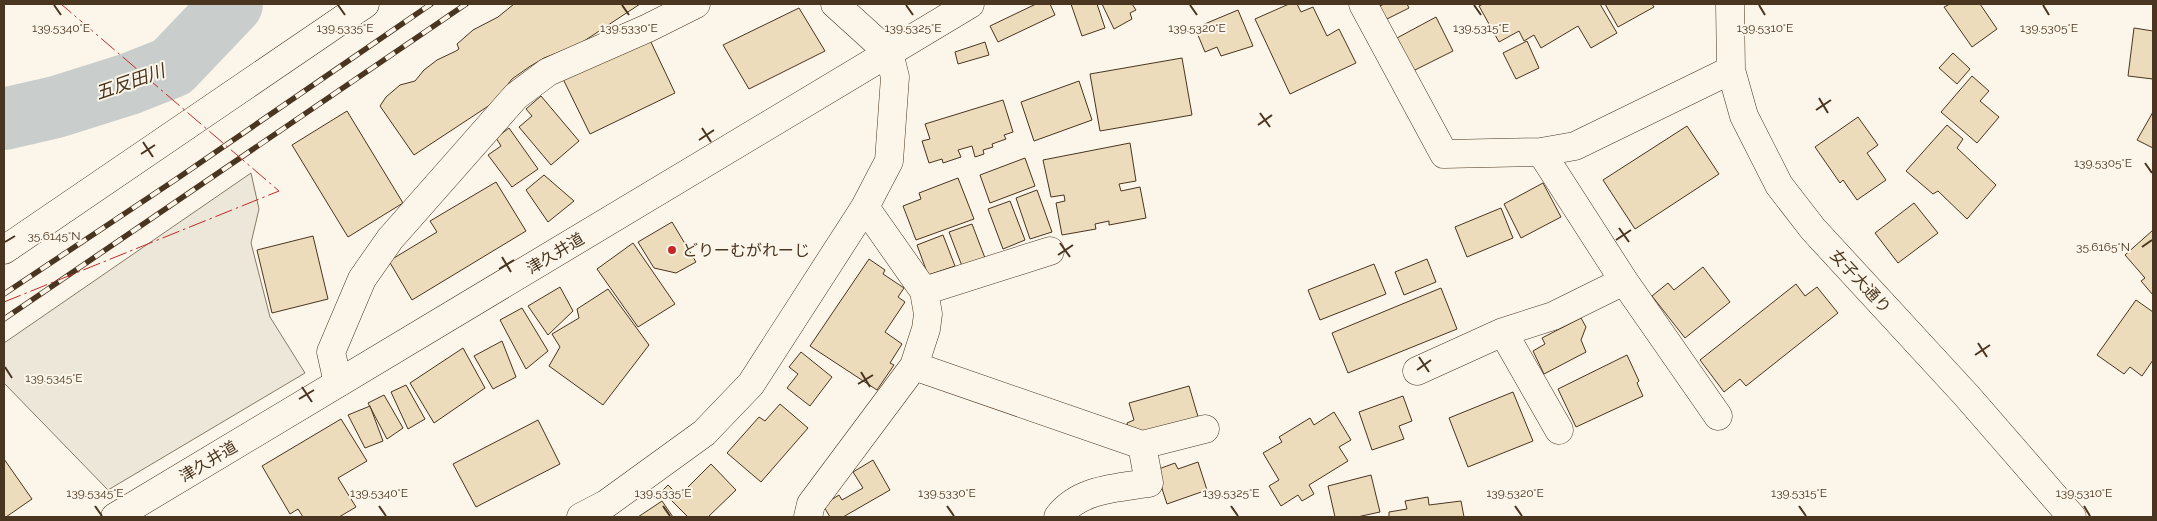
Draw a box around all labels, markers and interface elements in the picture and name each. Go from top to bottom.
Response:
text: 139.5340°E [32,21,90,35]
text: 139.5335°E [316,21,374,35]
text: 139.5330°E [600,21,658,35]
text: 139.5325°E [884,21,942,35]
text: 139.5320°E [1168,21,1226,35]
text: 139.5315°E [1453,21,1509,35]
text: 139.5310°E [1737,21,1793,35]
text: 139.5305°E [2020,21,2078,35]
water label: 五反田川 [92,59,169,103]
text: 139.5305°E [2074,156,2132,170]
text: 35.6145°N [27,229,81,243]
street label: 津久井道 [523,229,588,278]
text: 35.6165°N [2076,240,2130,254]
place label: どりーむがれーじ [682,241,810,260]
marker: どりーむがれーじ [666,244,678,256]
street label: 女子大通り [1826,246,1895,317]
text: 139.5345°E [25,371,83,385]
street label: 津久井道 [176,437,241,486]
text: 139.5345°E [66,486,124,500]
text: 139.5340°E [350,486,408,500]
text: 139.5335°E [634,486,692,500]
text: 139.5330°E [918,486,976,500]
text: 139.5325°E [1202,486,1260,500]
text: 139.5320°E [1486,486,1544,500]
text: 139.5315°E [1771,486,1827,500]
text: 139.5310°E [2056,486,2112,500]

